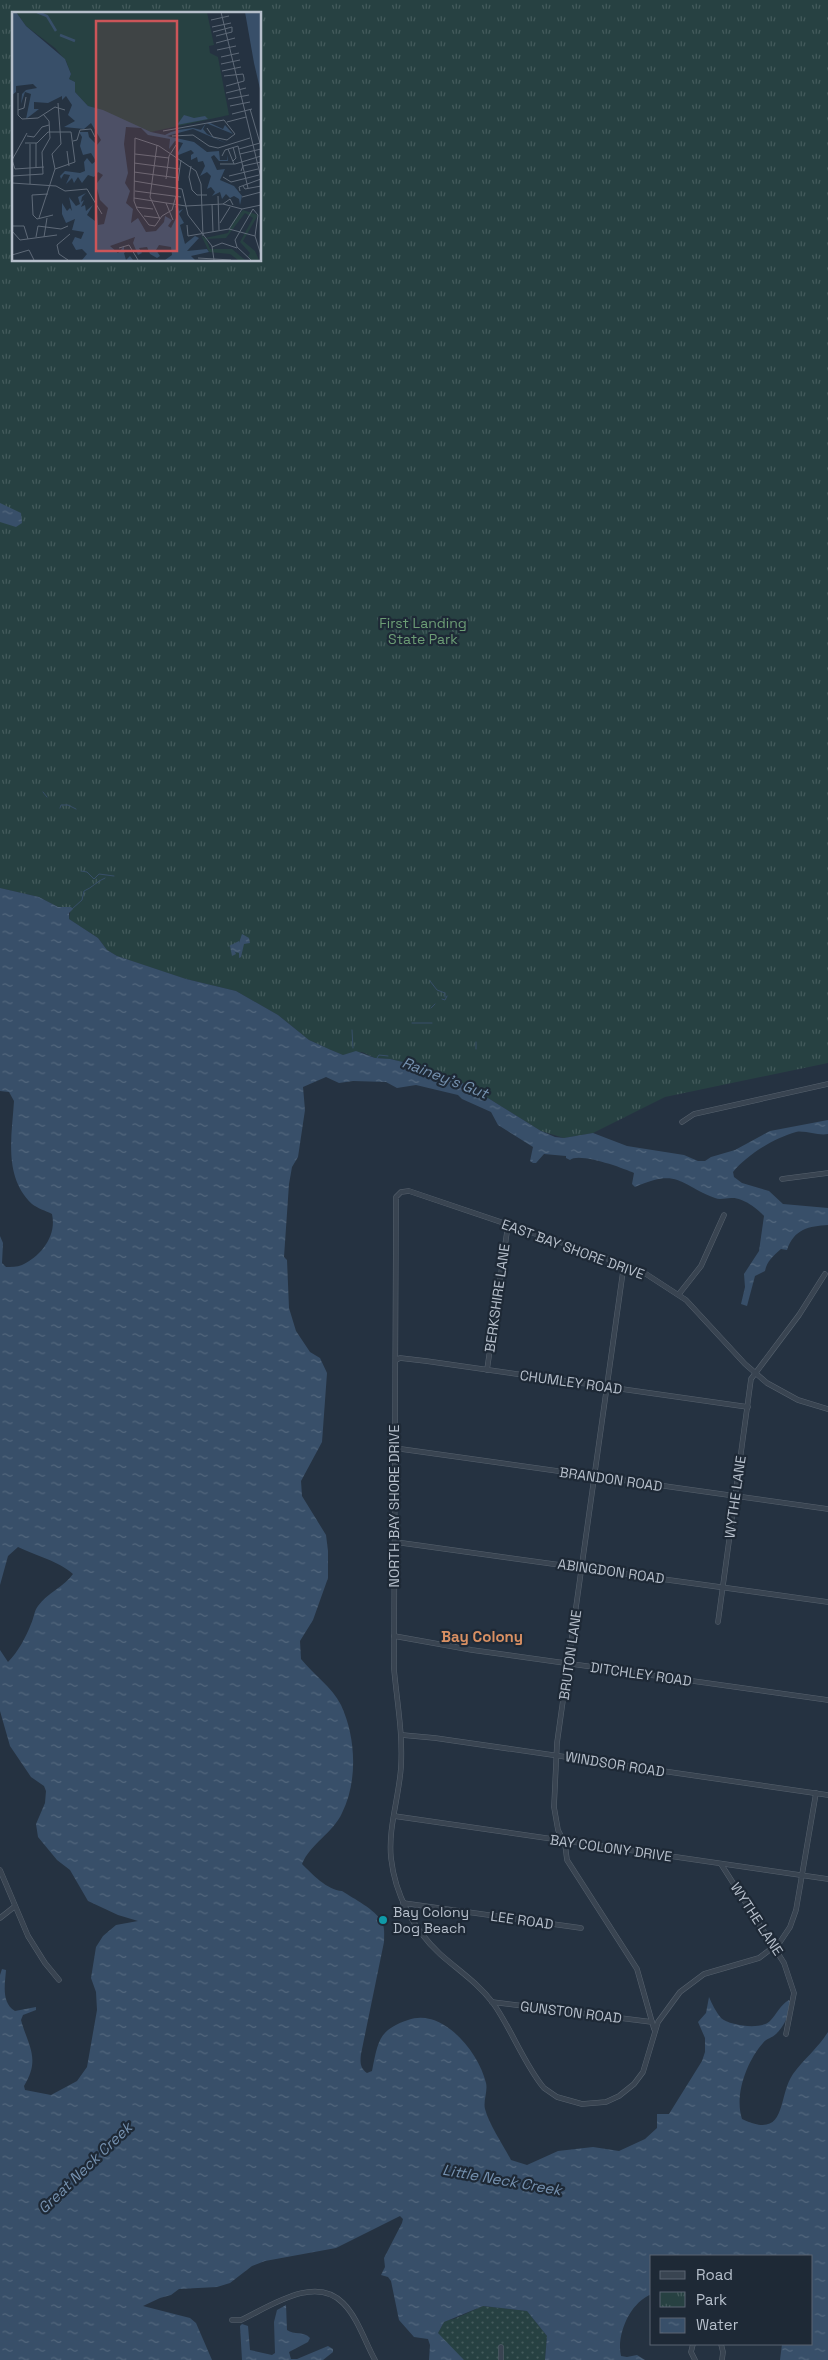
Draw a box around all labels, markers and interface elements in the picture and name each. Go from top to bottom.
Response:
inset map [12,12,261,261]
park label: First Landing State Park [379,614,467,648]
water label: Rainey's Gut [400,1052,493,1103]
street label: EAST BAY SHORE DRIVE [499,1215,647,1283]
street label: BERKSHIRE LANE [480,1242,514,1354]
street label: CHUMLEY ROAD [519,1366,623,1398]
street label: NORTH BAY SHORE DRIVE [385,1424,403,1587]
street label: WYTHE LANE [720,1454,750,1540]
street label: BRANDON ROAD [558,1463,664,1495]
street label: ABINGDON ROAD [556,1555,666,1587]
street label: BRUTON LANE [555,1609,585,1701]
district label: Bay Colony [441,1627,523,1646]
street label: DITCHLEY ROAD [589,1658,693,1690]
street label: WINDSOR ROAD [564,1747,666,1781]
street label: BAY COLONY DRIVE [549,1831,673,1866]
street label: WYTHE LANE [727,1879,787,1959]
place label: Bay Colony Dog Beach [393,1903,469,1937]
street label: LEE ROAD [489,1907,555,1933]
marker: Bay Colony Dog Beach [377,1914,389,1926]
street label: GUNSTON ROAD [519,1997,623,2027]
water label: Great Neck Creek [34,2117,137,2217]
water label: Little Neck Creek [441,2160,565,2200]
legend [650,2255,813,2345]
text: Road [696,2265,733,2284]
text: Park [696,2290,727,2309]
text: Water [696,2315,739,2334]

